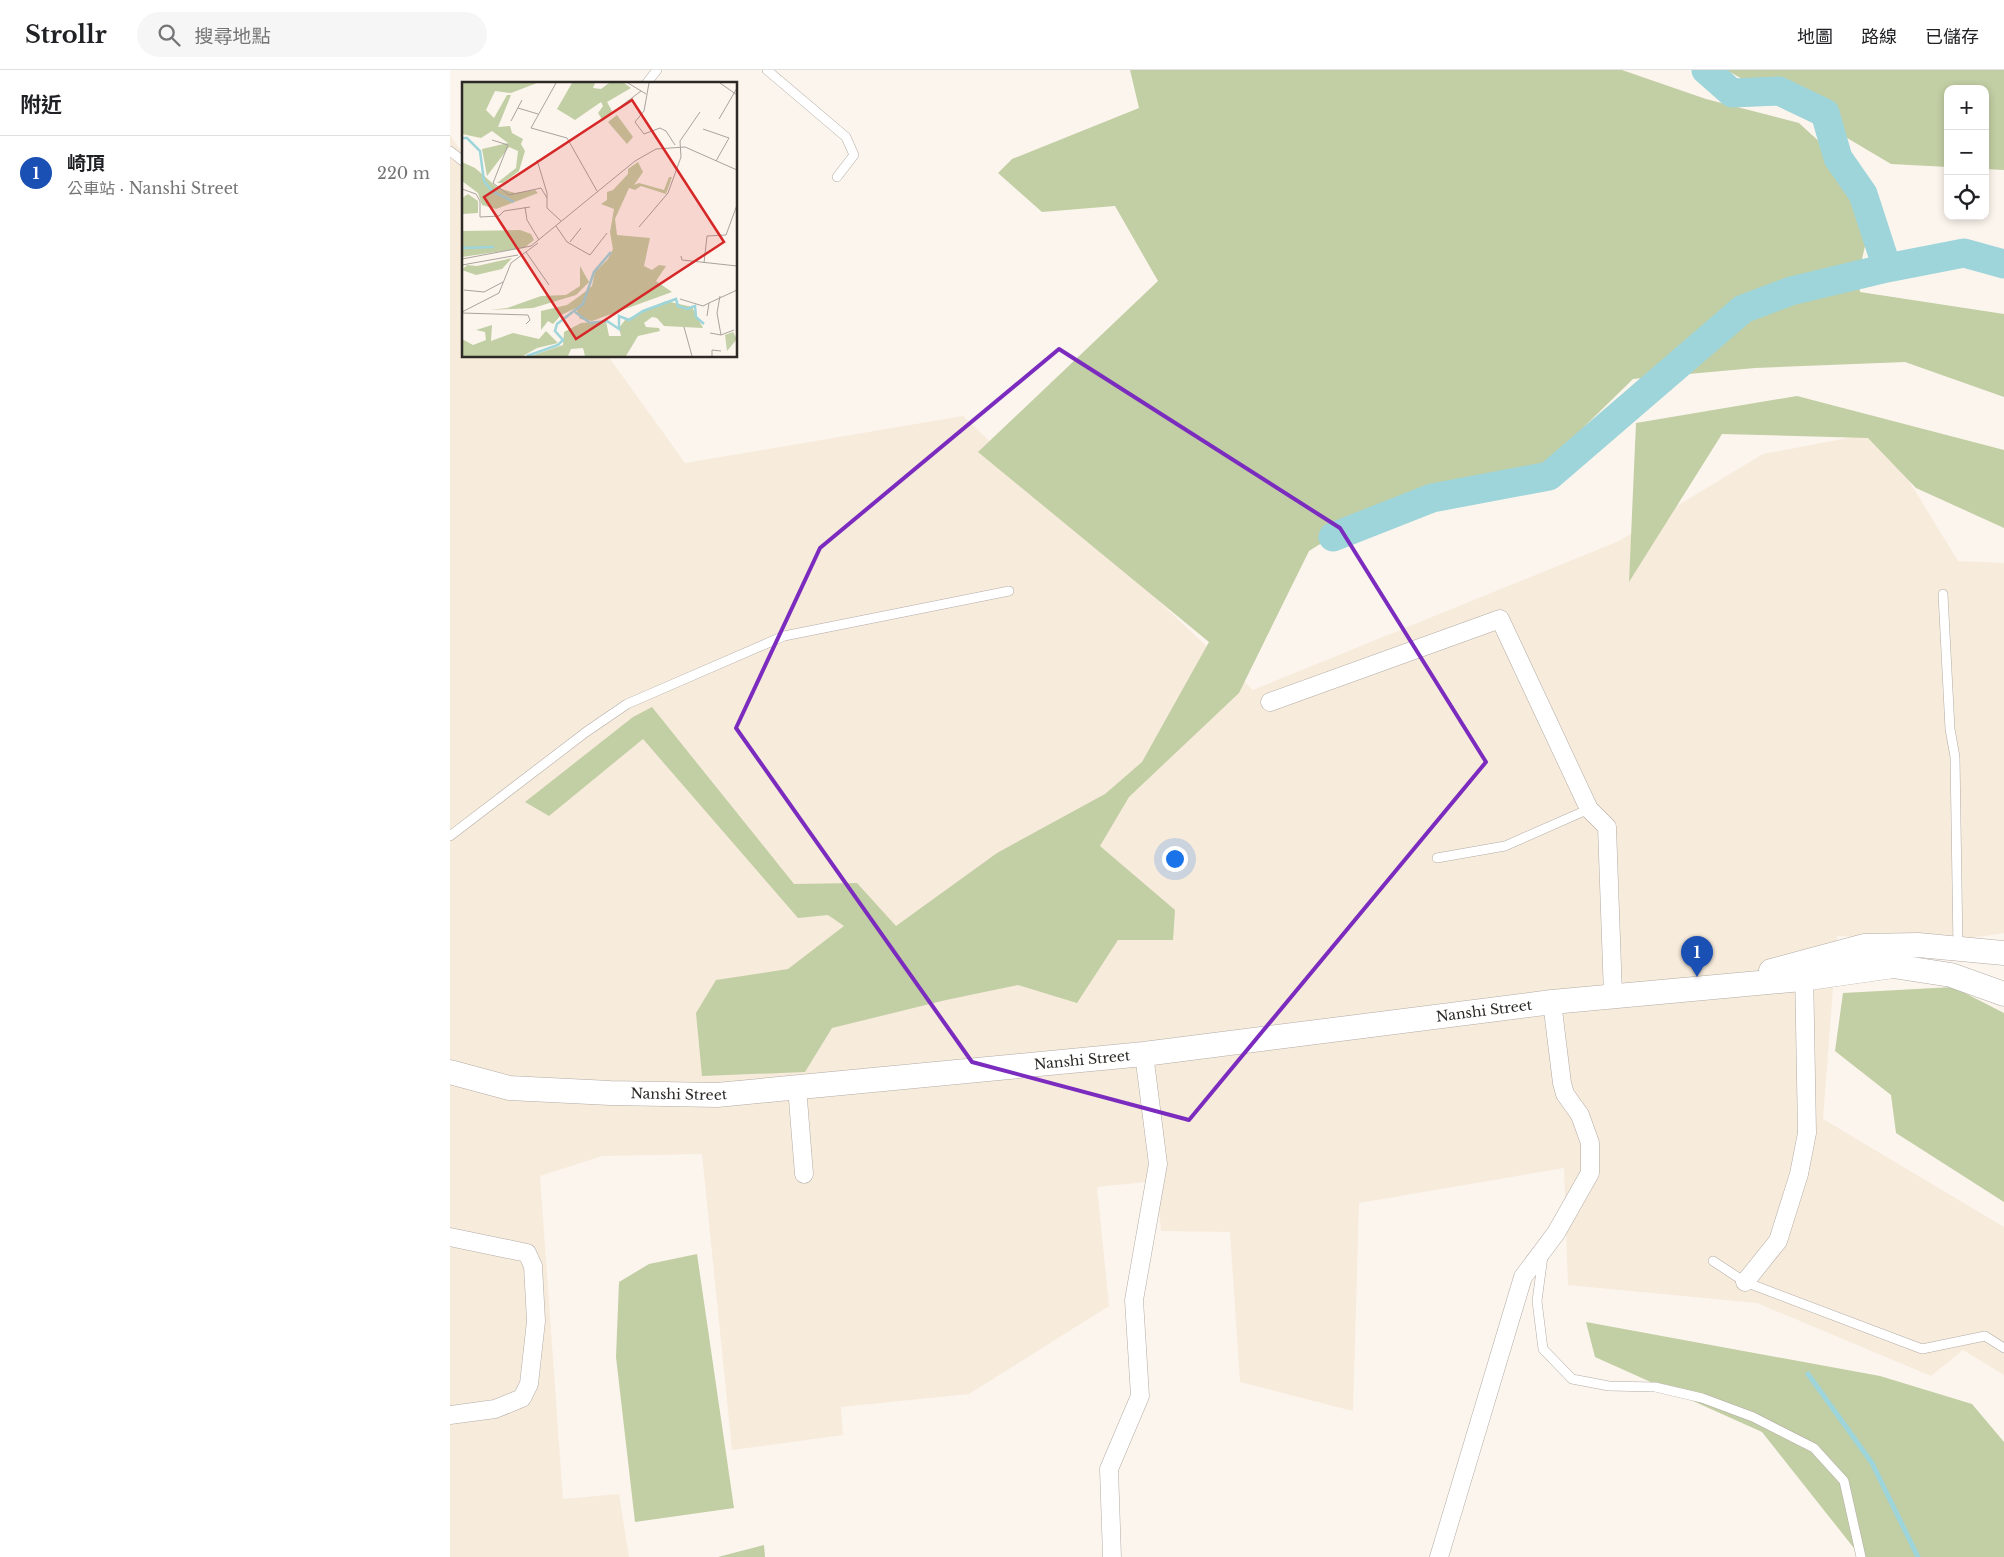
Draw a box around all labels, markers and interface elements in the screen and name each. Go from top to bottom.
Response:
search box [137,12,487,57]
text: Strollr [25,20,107,49]
icon: search [155,21,183,49]
text: 搜尋地點 [195,25,271,48]
text: 地圖 [1797,26,1833,48]
text: 路線 [1861,26,1897,48]
text: 已儲存 [1925,26,1979,48]
inset map [462,82,738,358]
map controls [1944,85,1989,220]
button: + [1944,85,1989,130]
text: 附近 [20,92,62,118]
button: − [1944,130,1989,175]
text: 崎頂 [67,152,105,175]
text: 1 [33,163,39,183]
text: 220 m [377,163,430,183]
button: locate [1944,175,1989,220]
text: 公車站 · Nanshi Street [67,178,239,198]
your location [1162,846,1188,872]
pin: 1 [1681,936,1713,977]
street label: Nanshi Street [1435,996,1534,1026]
street label: Nanshi Street [1033,1046,1132,1074]
street label: Nanshi Street [630,1084,728,1104]

